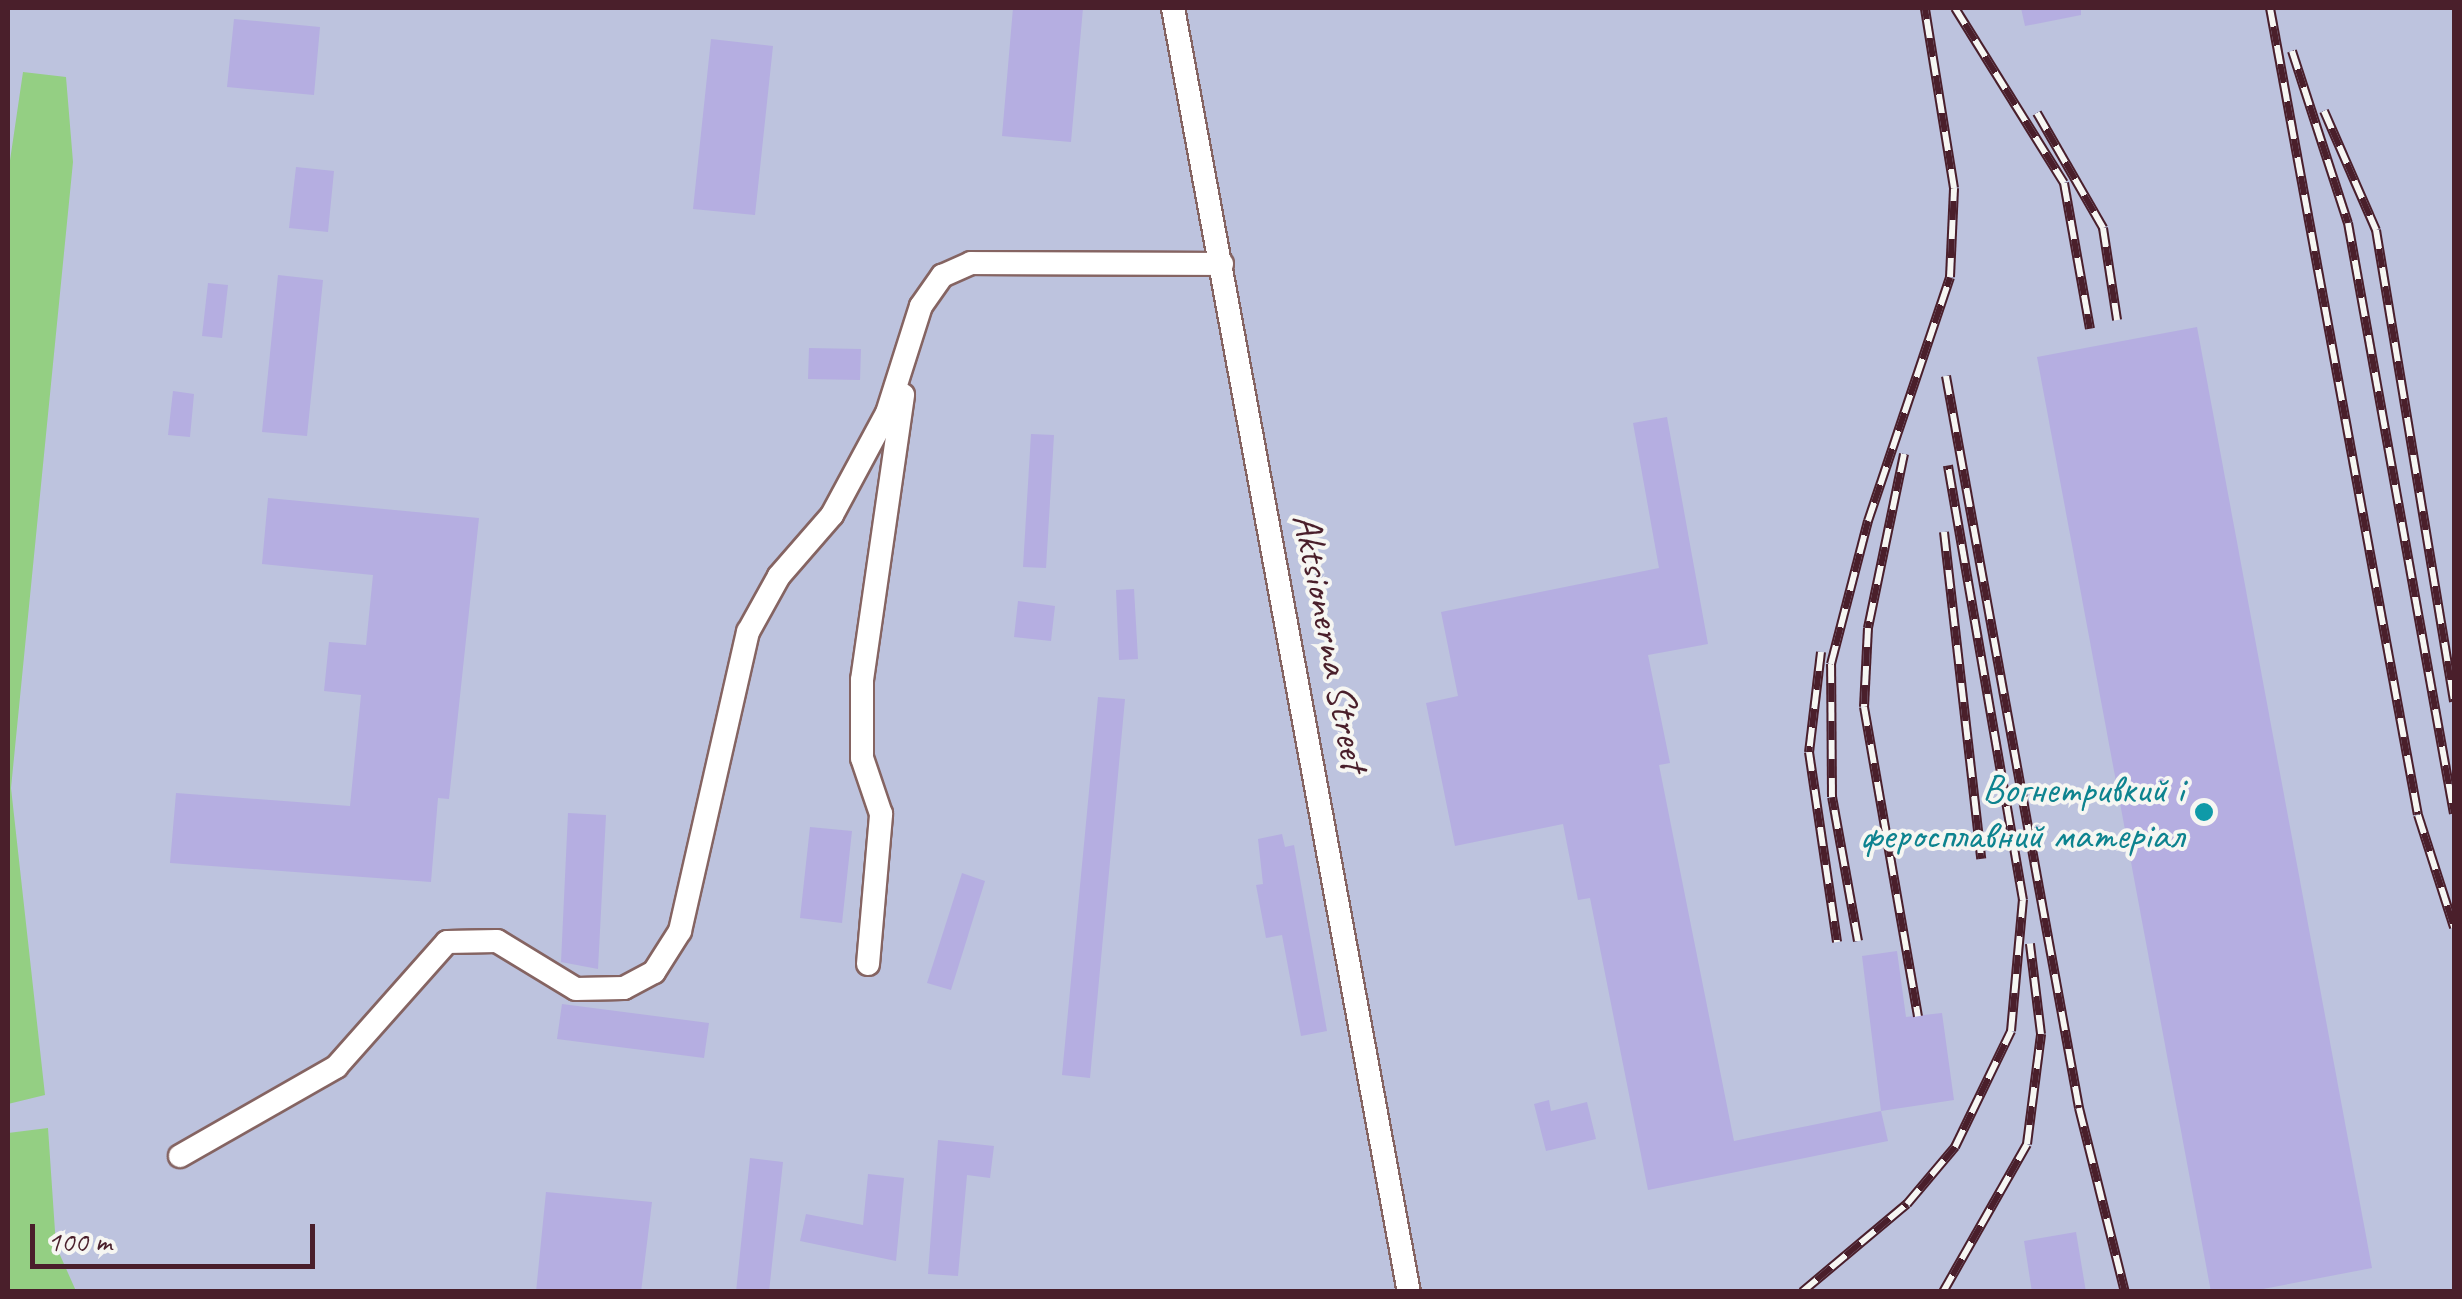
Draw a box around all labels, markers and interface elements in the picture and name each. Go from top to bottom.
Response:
street label: Aktsionerna Street [1283,509,1379,775]
place label: Вогнетривкий і феросплавний матеріал [1860,765,2184,859]
marker: Вогнетривкий і феросплавний матеріал [2193,801,2215,823]
scale bar [35,1204,320,1266]
text: 100 m [47,1222,112,1260]

